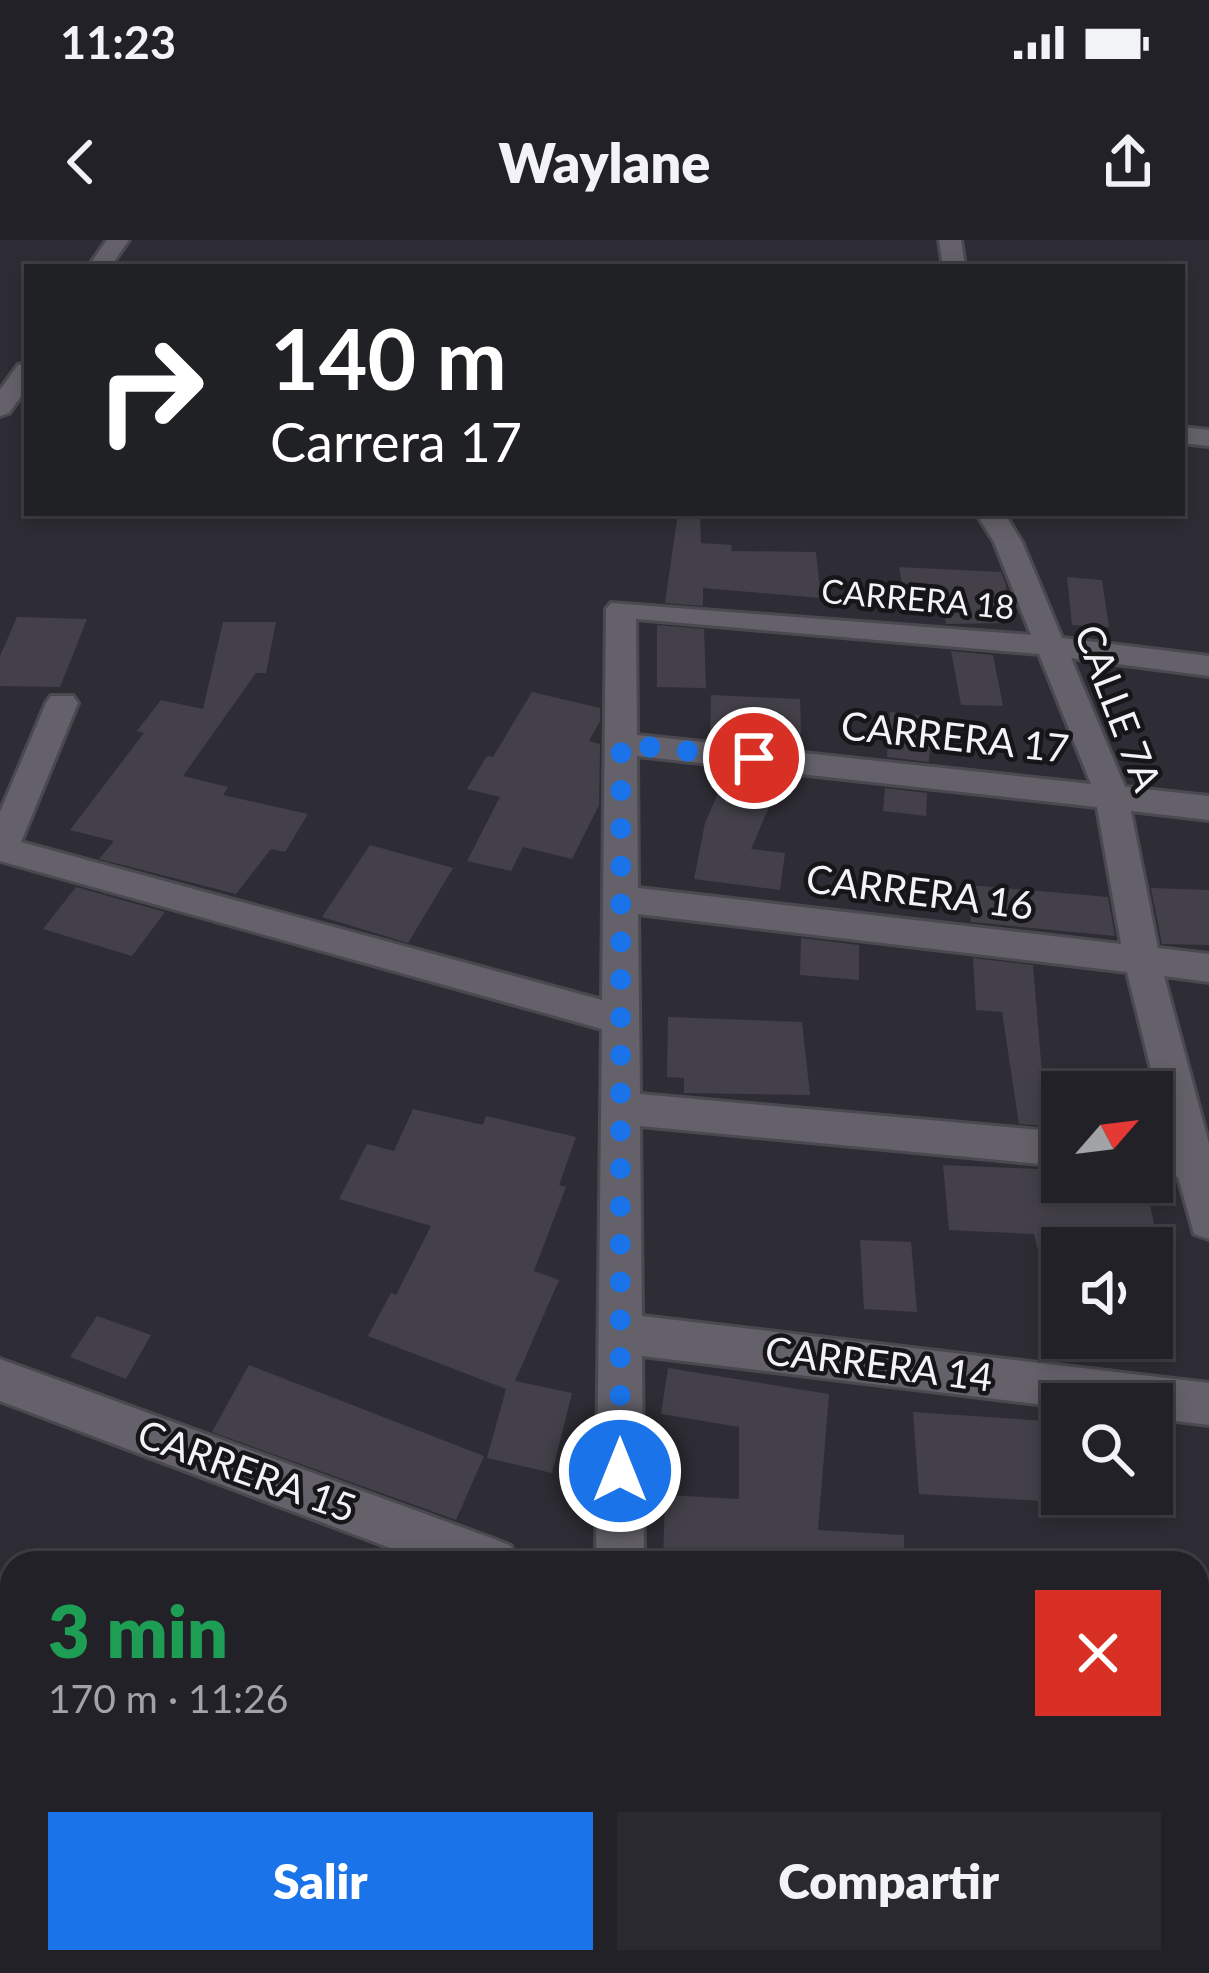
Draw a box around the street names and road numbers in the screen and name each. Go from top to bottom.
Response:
street label: CARRERA 18 [820,570,1016,626]
street label: CALLE 7A [1066,618,1172,798]
street label: CARRERA 17 [839,701,1071,771]
street label: CARRERA 16 [804,854,1036,928]
street label: CARRERA 14 [763,1326,995,1400]
street label: CARRERA 15 [132,1409,363,1531]

